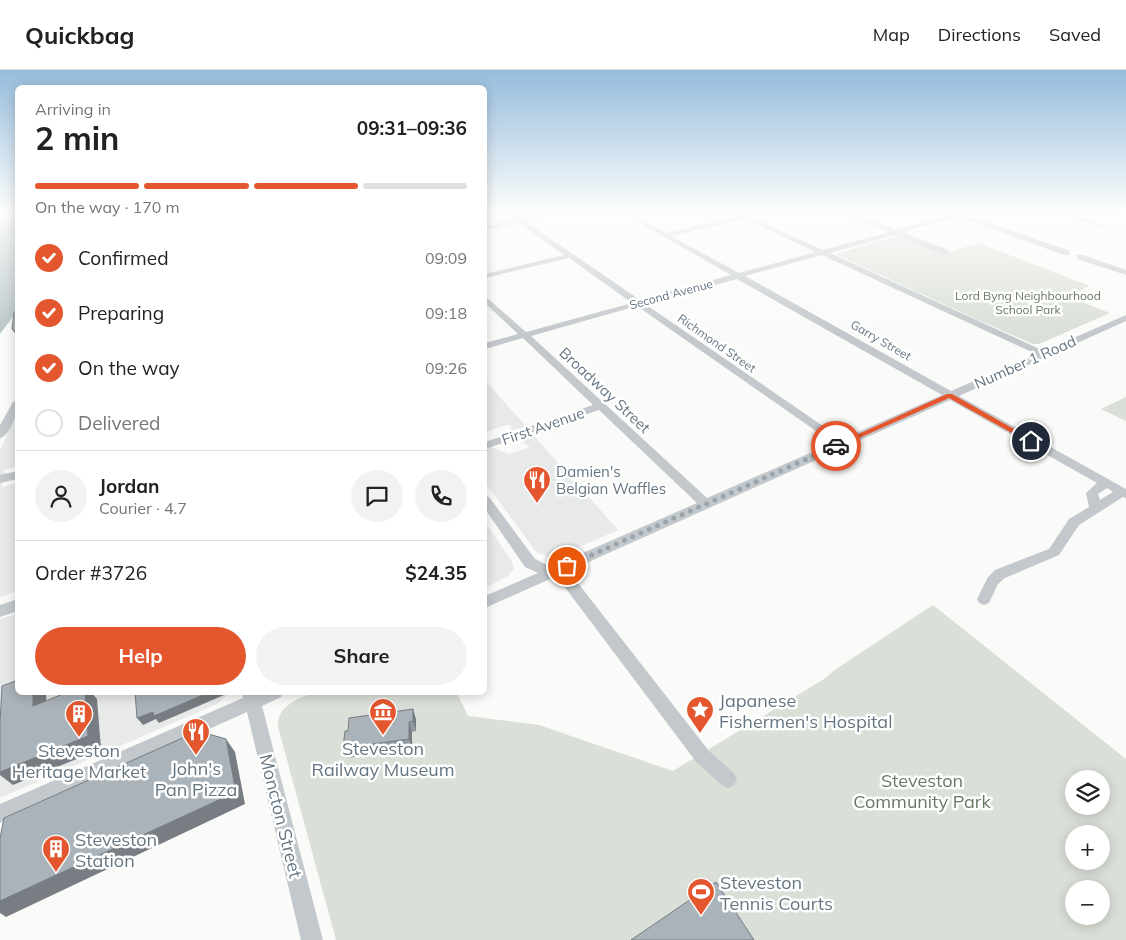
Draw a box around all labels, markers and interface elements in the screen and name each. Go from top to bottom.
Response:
text: Quickbag [25,20,135,50]
text: Map [873,23,910,46]
text: Directions [938,23,1021,46]
text: Saved [1049,23,1101,46]
text: Arriving in [35,99,111,119]
text: 09:31–09:36 [357,116,467,140]
text: 2 min [35,118,119,158]
text: On the way · 170 m [35,197,180,217]
icon: check [35,244,63,272]
text: Confirmed [78,246,169,270]
text: 09:09 [425,248,467,268]
street label: Second Avenue [628,276,714,312]
park label: Lord Byng Neighbourhood School Park [955,288,1101,317]
icon: check [35,299,63,327]
text: Preparing [78,301,164,325]
text: 09:18 [425,303,467,323]
street label: Richmond Street [675,310,759,376]
street label: Garry Street [848,317,914,363]
street label: Number 1 Road [971,331,1079,393]
street label: Broadway Street [556,343,654,437]
icon: check [35,354,63,382]
text: On the way [78,356,180,380]
text: 09:26 [425,358,467,378]
street label: First Avenue [499,403,587,449]
text: Delivered [78,411,160,435]
pin [1010,420,1052,462]
courier [811,421,861,471]
icon: home [1017,427,1045,455]
icon: car [822,432,850,460]
place label: Damien's Belgian Waffles [556,462,666,498]
restaurant icon: Damien's Belgian Waffles [522,465,552,504]
button: person [35,470,87,522]
button: chat [351,470,403,522]
button: phone [415,470,467,522]
text: Jordan [99,474,159,498]
text: Courier · 4.7 [99,498,187,518]
pin [546,545,588,587]
icon: bag [553,552,581,580]
text: Order #3726 [35,561,147,585]
text: $24.35 [405,561,467,585]
button: Help [35,627,246,685]
button: Share [256,627,467,685]
place label: Japanese Fishermen's Hospital [719,689,892,733]
place icon: Japanese Fishermen's Hospital [685,695,715,734]
museum icon: Steveston Railway Museum [368,697,398,736]
building icon: Steveston Heritage Market [64,699,94,738]
restaurant icon: John's Pan Pizza [181,717,211,756]
place label: Steveston Railway Museum [312,737,454,781]
place label: Steveston Heritage Market [12,739,146,783]
street label: Moncton Street [255,752,307,880]
place label: John's Pan Pizza [155,757,237,801]
park label: Steveston Community Park [853,769,991,813]
map controls [1065,770,1110,925]
button: layers [1065,770,1110,815]
button: + [1065,825,1110,870]
place label: Steveston Station [75,828,157,872]
building icon: Steveston Station [41,834,71,873]
place label: Steveston Tennis Courts [720,871,833,915]
sports icon: Steveston Tennis Courts [686,877,716,916]
button: − [1065,880,1110,925]

